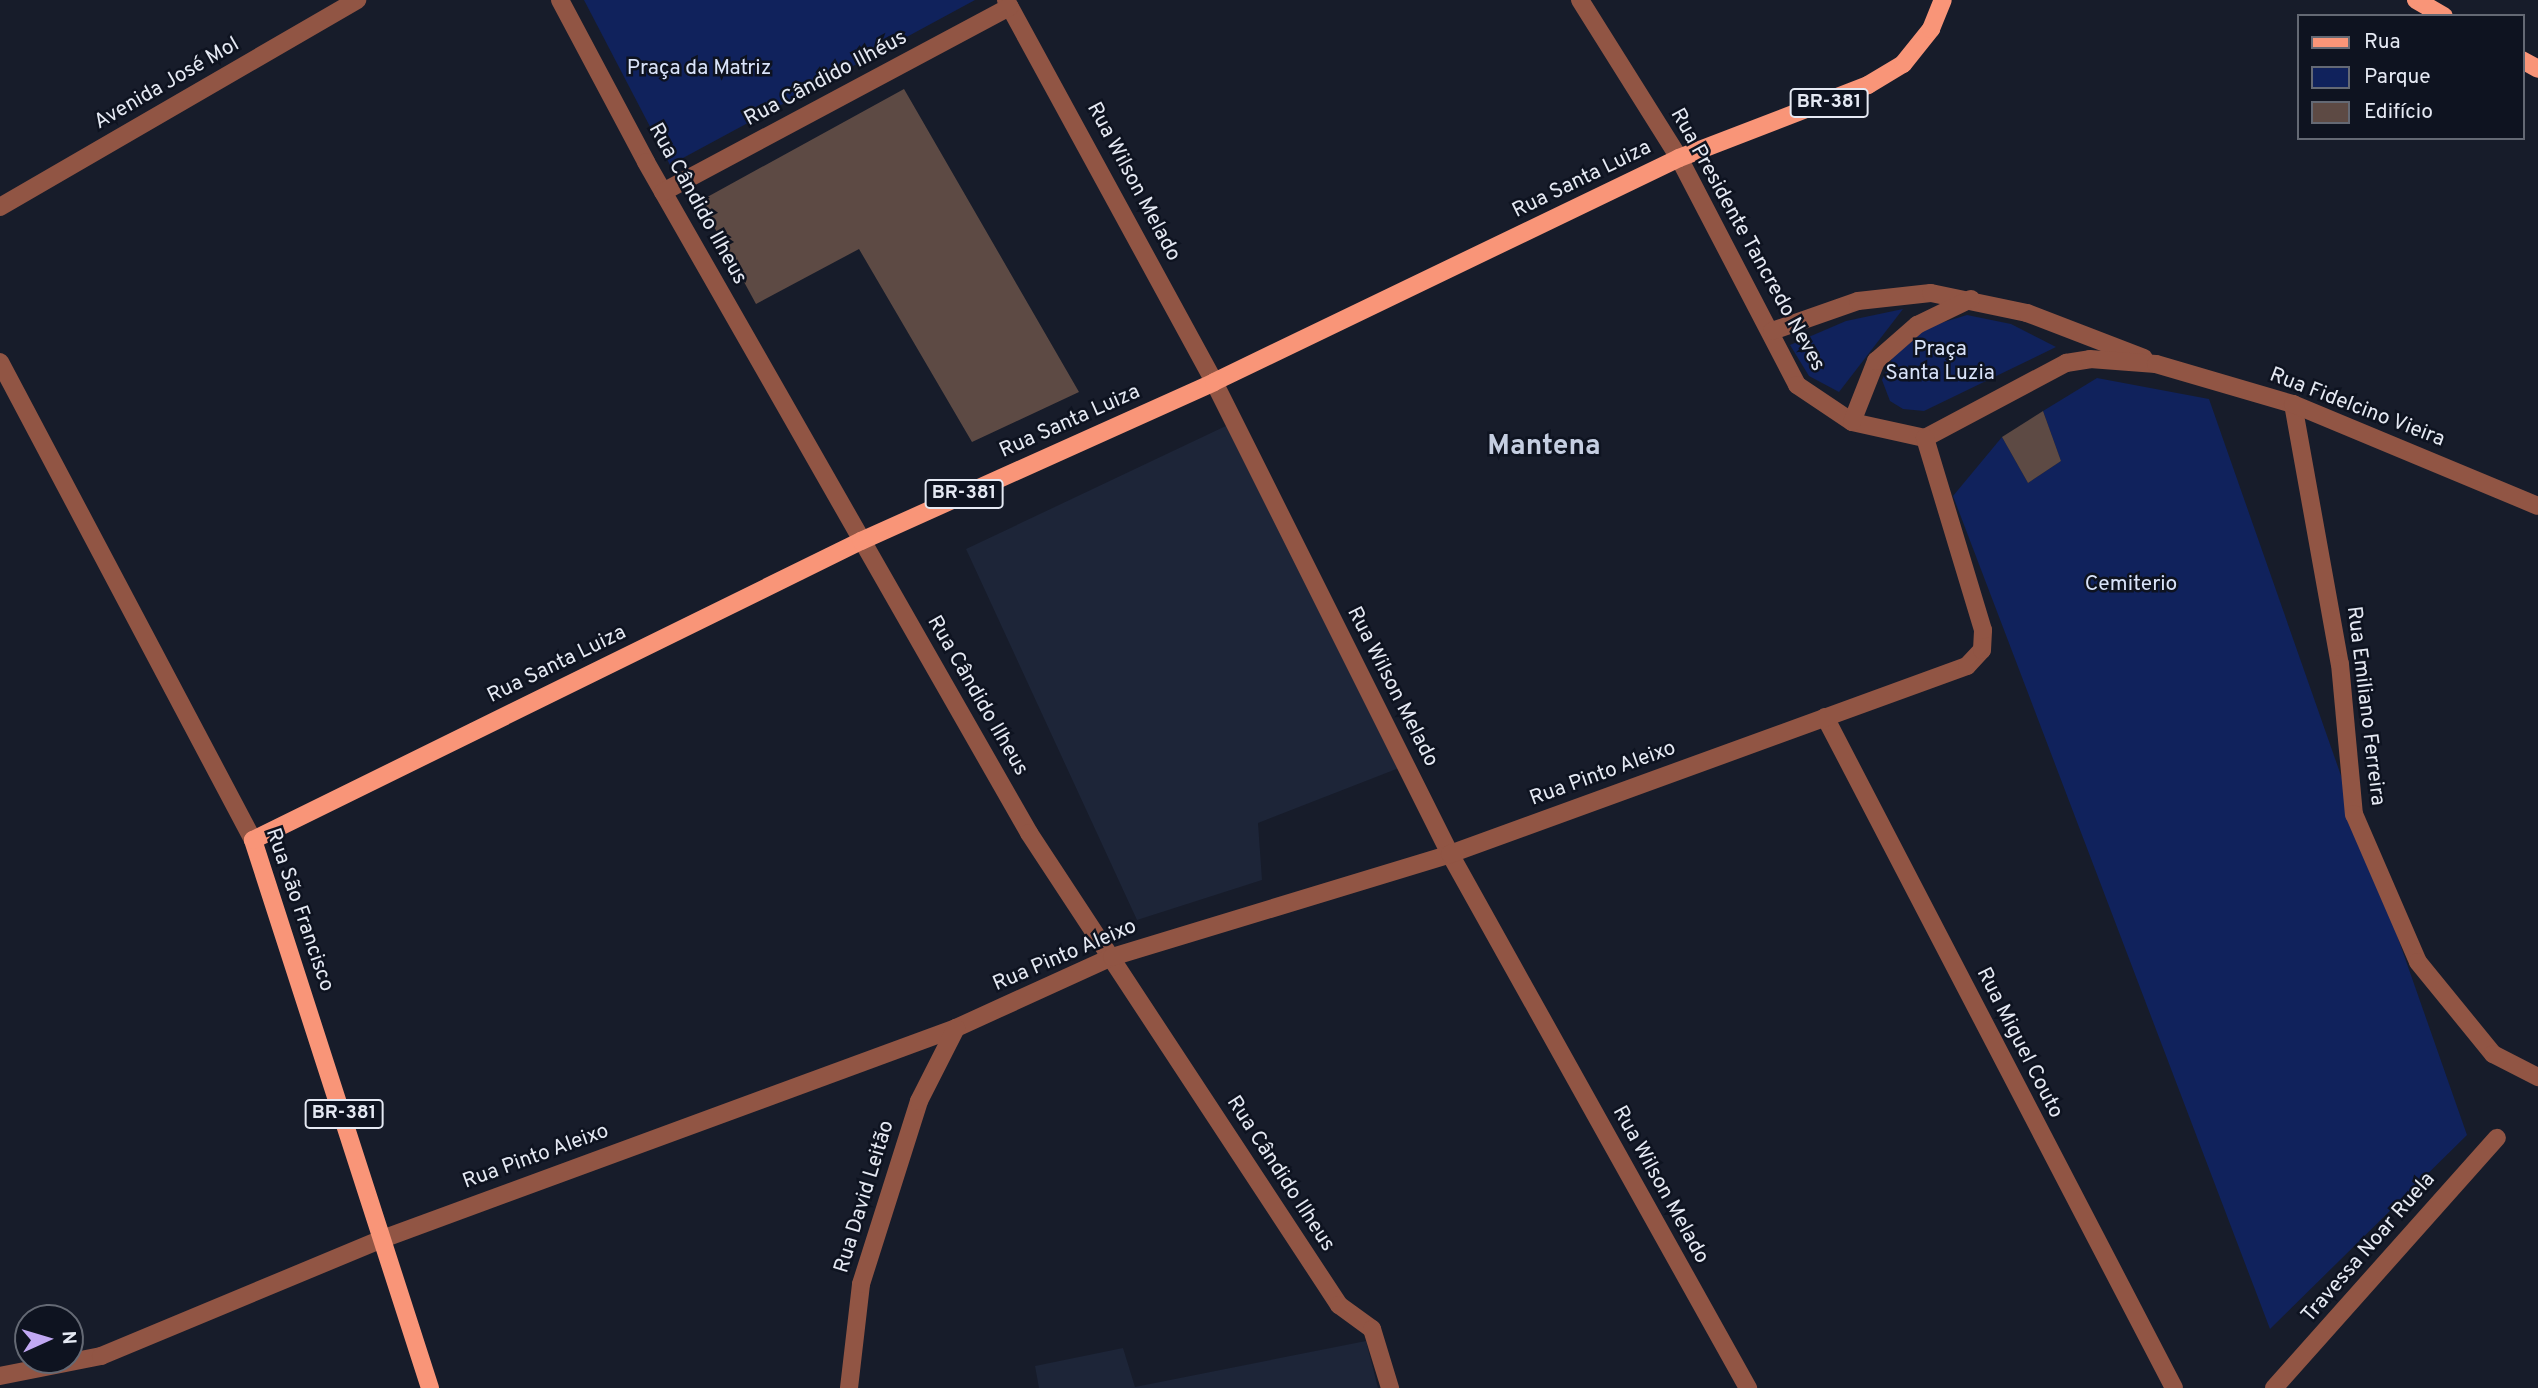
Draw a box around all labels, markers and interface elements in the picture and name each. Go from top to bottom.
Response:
legend [2296,14,2524,140]
street label: Rua Cândido Ilhéus [740,26,912,132]
text: Rua [2364,29,2401,56]
street label: Avenida José Mol [90,32,244,136]
park label: Praça da Matriz [627,56,771,82]
text: Parque [2364,64,2431,91]
road number: BR-381 [1789,88,1869,118]
street label: Rua Wilson Melado [1080,98,1186,266]
text: Edifício [2364,99,2433,126]
street label: Rua Presidente Tancredo Neves [1664,104,1830,376]
street label: Rua Cândido Ilheus [642,119,752,289]
street label: Rua Santa Luiza [1508,136,1656,224]
park label: Praça Santa Luzia [1885,337,1995,387]
street label: Rua Fidelcino Vieira [2265,363,2449,453]
street label: Rua Santa Luiza [996,380,1144,464]
district label: Mantena [1487,430,1601,464]
road number: BR-381 [924,478,1004,509]
park label: Cemiterio [2085,572,2177,598]
street label: Rua Wilson Melado [1341,603,1443,771]
street label: Rua Emiliano Ferreira [2340,605,2390,807]
street label: Rua Cândido Ilheus [921,612,1033,780]
street label: Rua Santa Luiza [483,621,631,709]
street label: Rua Pinto Aleixo [1526,736,1680,812]
street label: Rua São Francisco [259,825,339,995]
street label: Rua Pinto Aleixo [989,914,1141,998]
street label: Rua Miguel Couto [1970,963,2068,1123]
street label: Rua Cândido Ilheus [1220,1091,1340,1257]
road number: BR-381 [304,1098,384,1130]
street label: Rua Wilson Melado [1606,1102,1714,1268]
street label: Rua David Leitão [830,1118,900,1276]
street label: Rua Pinto Aleixo [459,1119,613,1195]
street label: Travessa Noar Ruela [2297,1168,2441,1328]
north arrow [14,1304,84,1374]
text: N [56,1330,80,1345]

